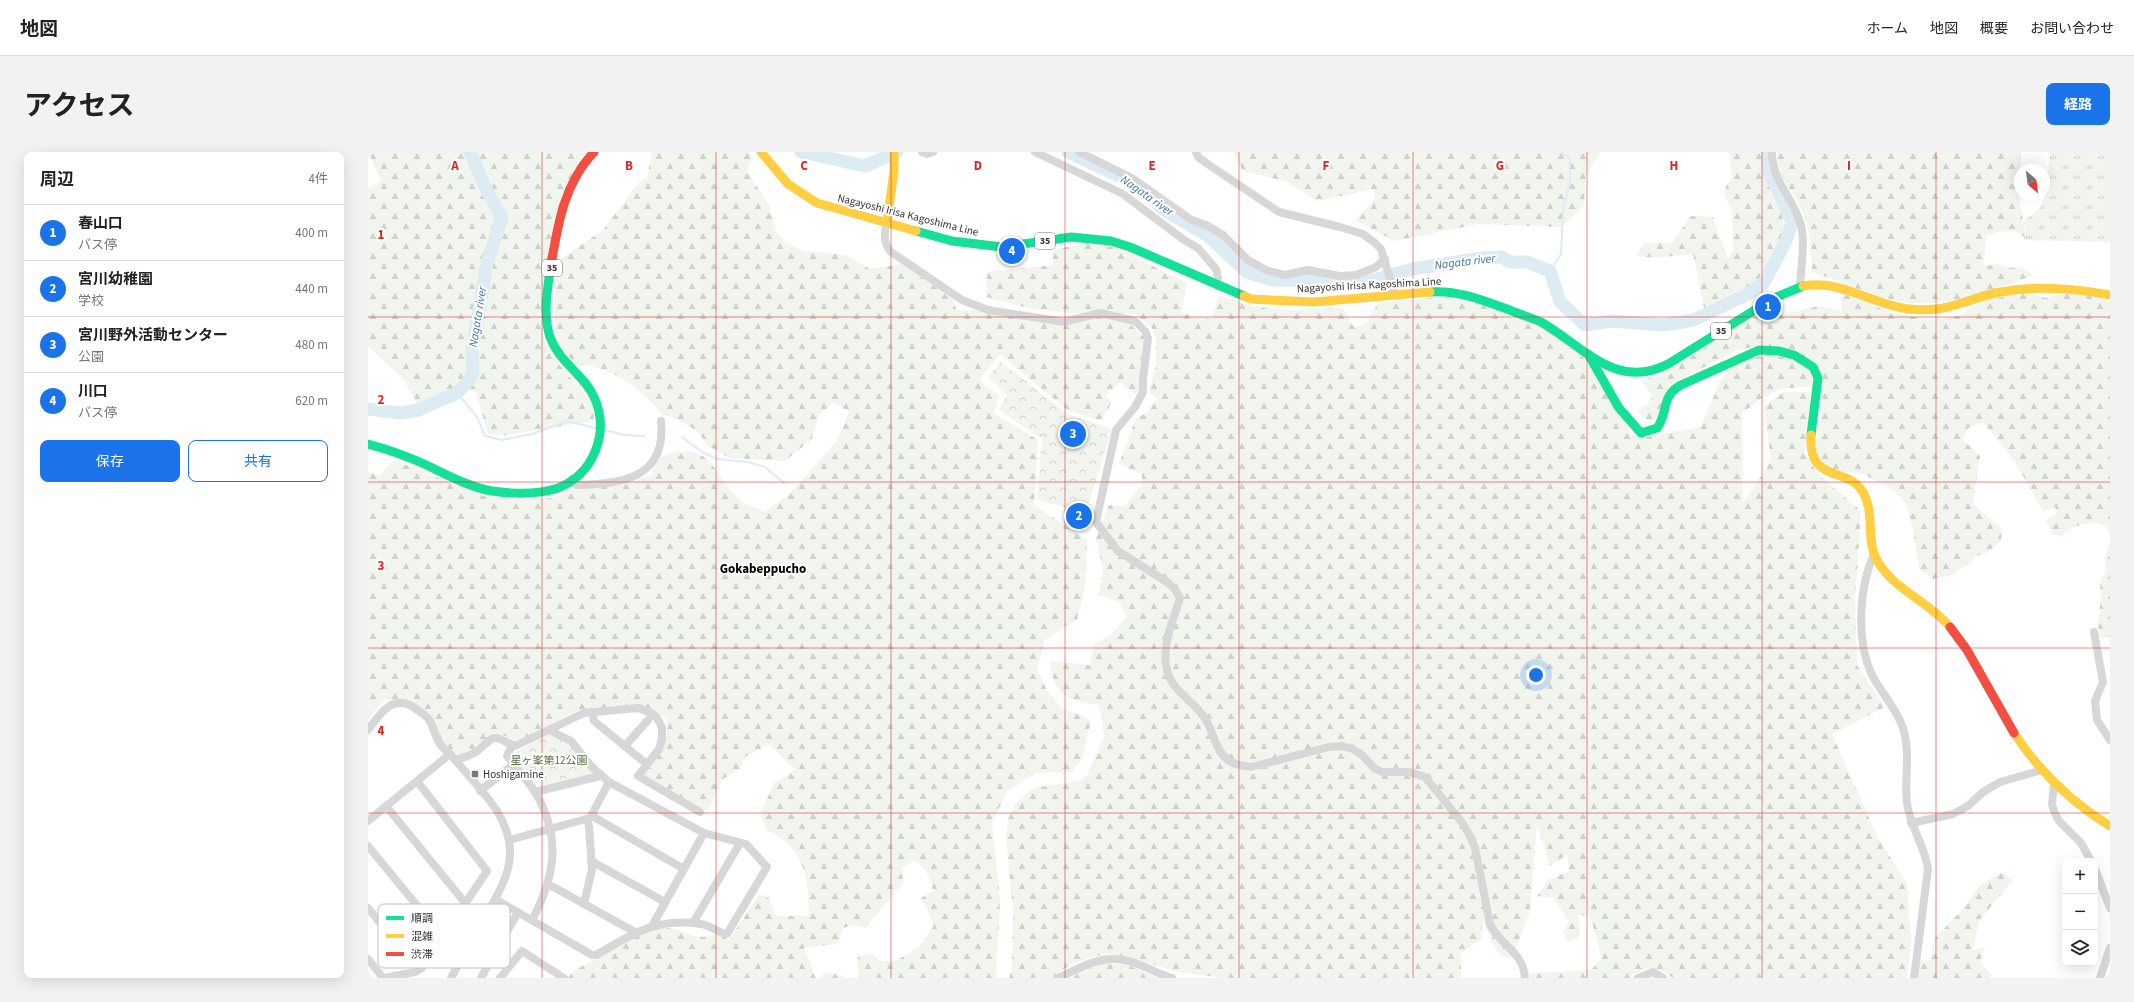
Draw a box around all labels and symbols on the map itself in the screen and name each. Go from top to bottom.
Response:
text: A [450,157,459,175]
text: B [625,157,633,175]
text: C [800,157,808,175]
text: D [974,157,982,175]
text: E [1148,157,1156,175]
text: F [1323,157,1330,175]
text: G [1496,157,1504,175]
text: H [1670,157,1678,175]
text: I [1847,157,1851,175]
north arrow [2014,164,2050,200]
water label: Nagata river [1117,171,1178,221]
street label: Nagayoshi Irisa Kagoshima Line [836,190,981,240]
text: 1 [378,226,385,244]
road number: 35 [1035,233,1055,249]
pin: 4 [999,236,1025,266]
water label: Nagata river [1433,250,1497,274]
road number: 35 [542,260,562,276]
street label: Nagayoshi Irisa Kagoshima Line [1296,274,1442,296]
water label: Nagata river [465,284,491,349]
pin: 1 [1755,292,1781,322]
road number: 35 [1711,323,1731,339]
text: 2 [378,391,385,409]
pin: 3 [1060,419,1086,449]
pin: 2 [1066,501,1092,531]
text: 3 [378,557,385,575]
district label: Gokabeppucho [720,560,806,578]
your location [1526,665,1546,685]
text: 4 [378,722,385,740]
park label: 星ヶ峯第12公園 [511,753,587,768]
place label: Hoshigamine [483,767,544,782]
marker: Hoshigamine [470,769,480,779]
legend [378,904,510,968]
text: 順調 [411,911,433,926]
text: 混雑 [411,929,433,944]
text: 渋滞 [411,947,433,962]

